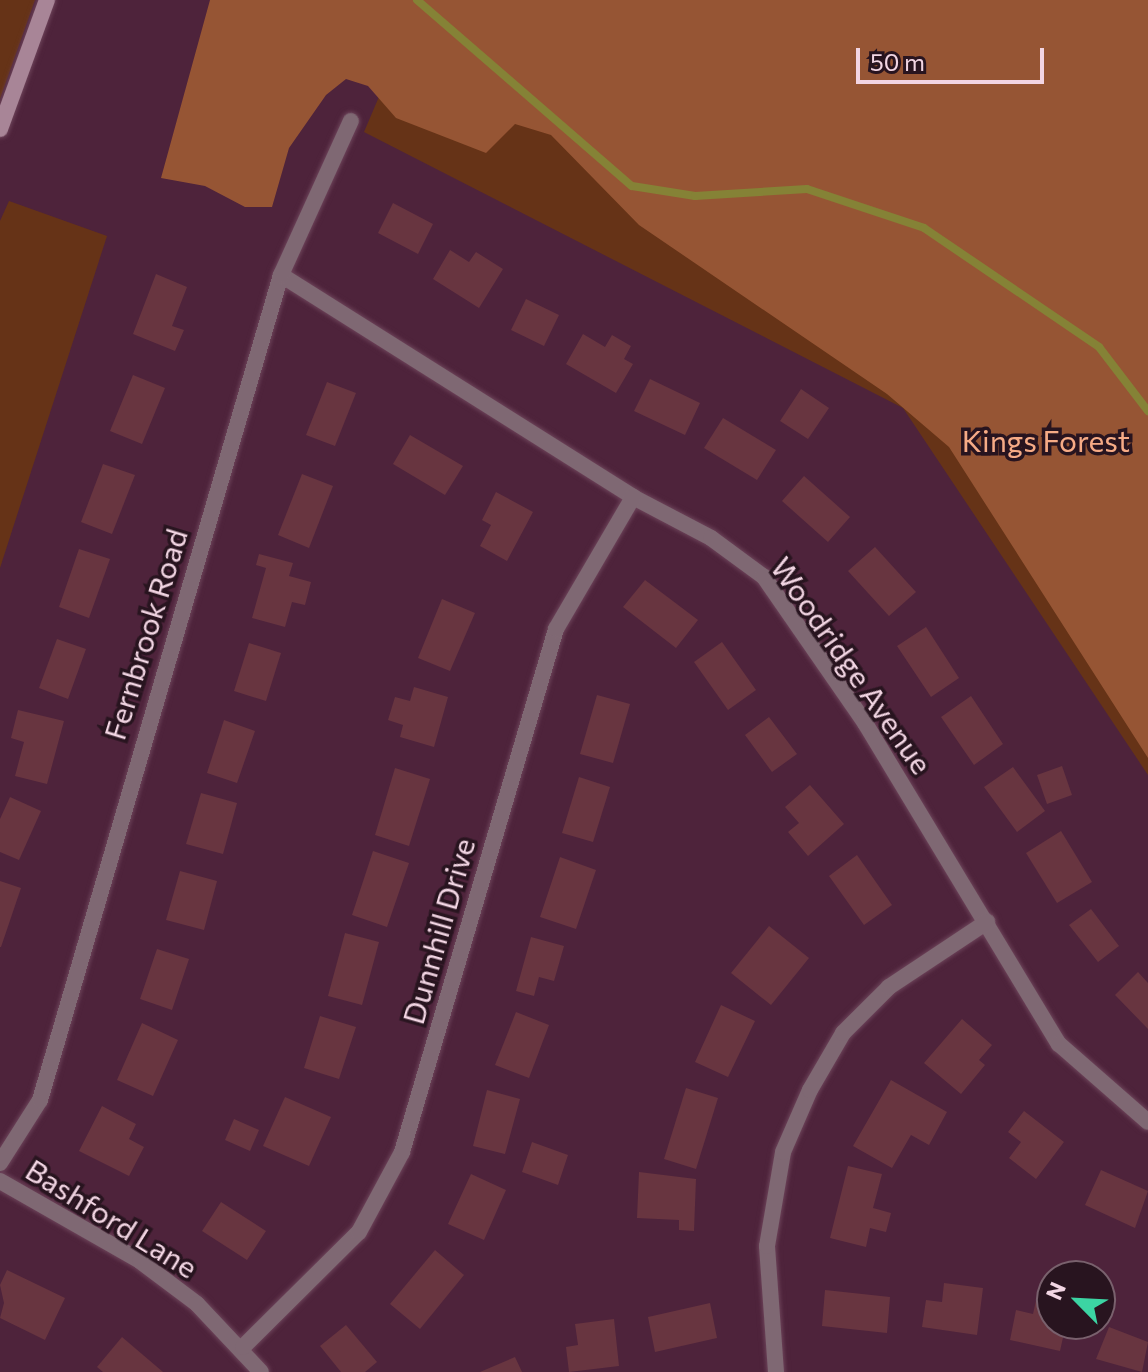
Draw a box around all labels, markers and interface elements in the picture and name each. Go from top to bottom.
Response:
scale bar [860,32,1048,82]
text: 50 m [870,47,925,76]
park label: Kings Forest [962,422,1130,458]
street label: Fernbrook Road [96,524,194,744]
street label: Woodridge Avenue [764,550,940,780]
street label: Dunnhill Drive [394,834,482,1028]
street label: Bashford Lane [20,1151,204,1285]
north arrow [1036,1260,1116,1340]
text: N [1040,1278,1071,1304]

